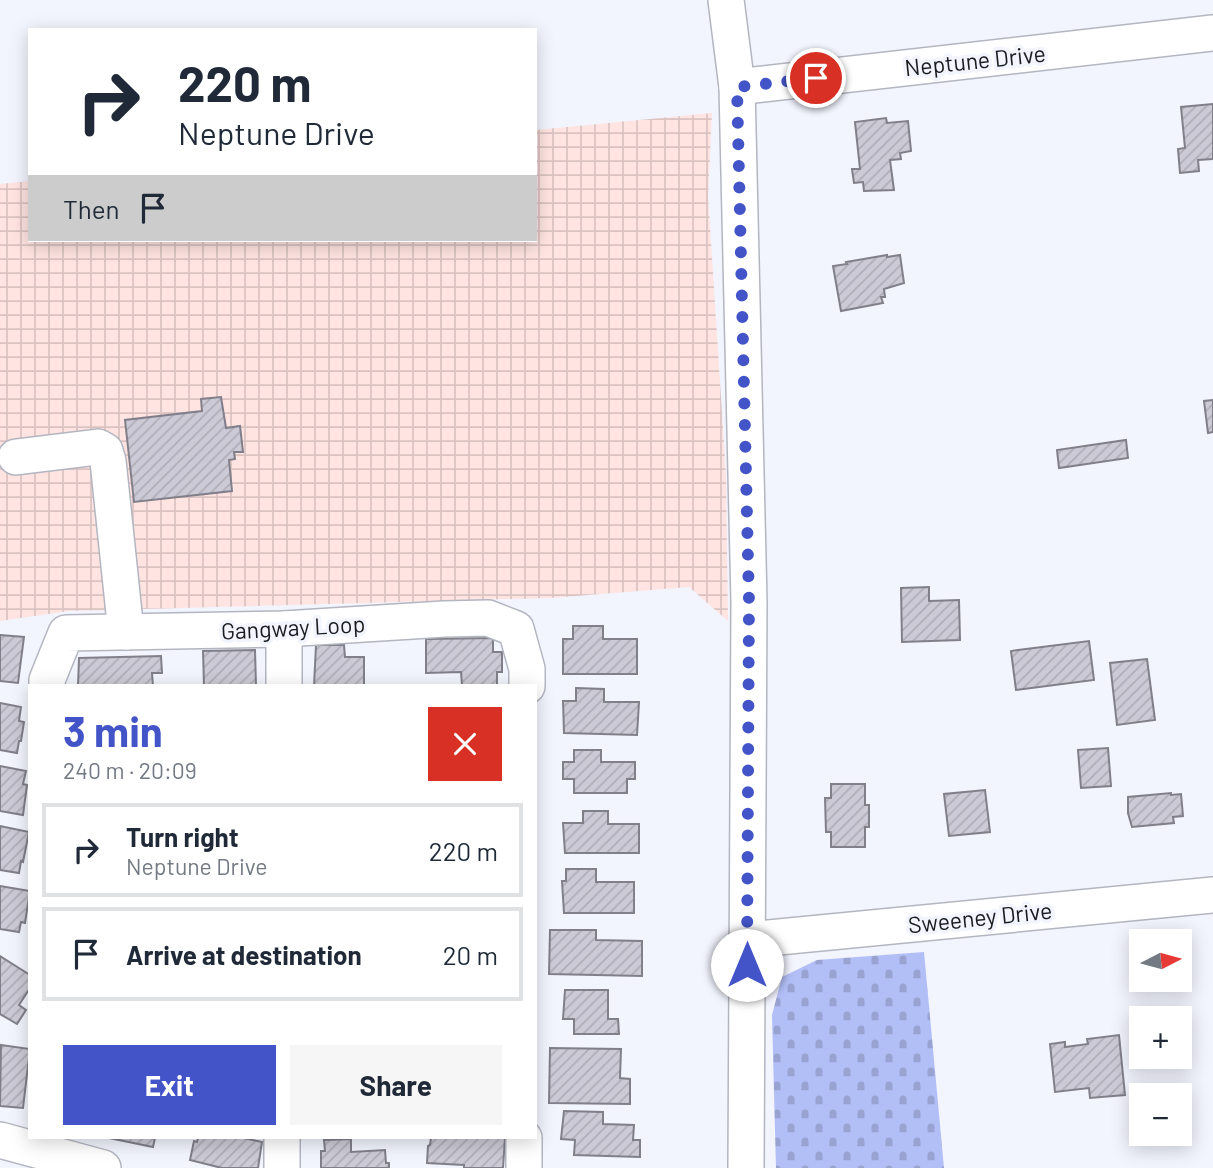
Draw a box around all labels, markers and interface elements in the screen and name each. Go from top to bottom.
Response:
street label: Neptune Drive [903,39,1047,81]
pin [786,48,846,108]
text: 220 m [178,53,312,112]
icon: right [63,56,154,147]
icon: arrive [797,59,835,97]
text: Neptune Drive [178,113,375,151]
icon: arrive [134,189,172,227]
text: Then [63,193,120,224]
street label: Gangway Loop [220,609,366,645]
text: 3 min [63,705,163,755]
button: close [428,707,502,781]
text: 240 m · 20:09 [63,756,197,784]
text: Turn right [126,821,239,852]
icon: right [67,831,105,869]
text: 220 m [429,835,498,866]
text: Neptune Drive [126,852,268,880]
street label: Sweeney Drive [907,896,1053,938]
position arrow [710,928,784,1002]
north arrow [1129,929,1192,992]
map controls [1129,929,1192,1146]
icon: arrive [67,935,105,973]
text: Arrive at destination [126,939,362,970]
text: 20 m [443,939,498,970]
button: + [1129,1006,1192,1069]
button: Exit [63,1045,276,1125]
button: Share [290,1045,502,1125]
button: − [1129,1083,1192,1146]

